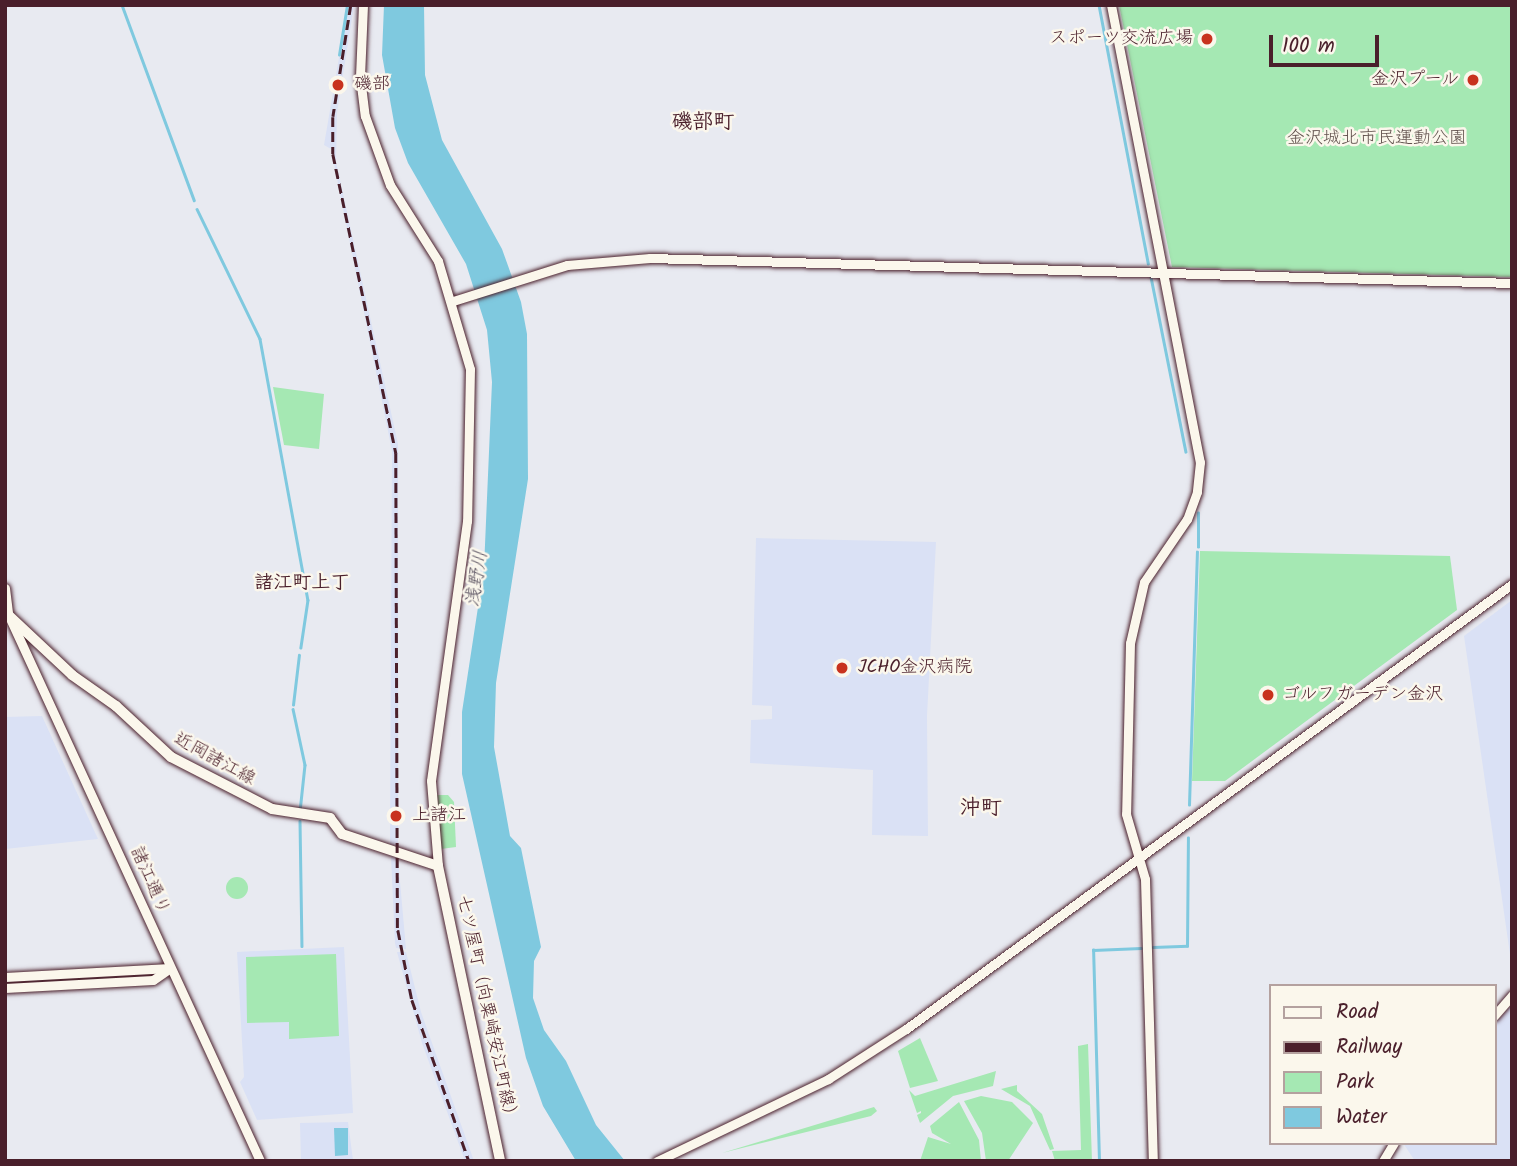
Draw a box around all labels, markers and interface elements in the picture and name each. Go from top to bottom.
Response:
scale bar [1272,21,1382,65]
place label: スポーツ交流広場 [1049,28,1193,50]
text: 100 m [1282,30,1335,63]
marker: スポーツ交流広場 [1199,31,1215,47]
place label: 金沢プール [1370,69,1459,91]
marker: 金沢プール [1465,72,1481,88]
place label: 磯部 [354,74,390,96]
marker: 磯部 [328,75,348,95]
district label: 磯部町 [672,110,734,136]
park label: 金沢城北市民運動公園 [1287,128,1467,150]
water label: 浅野川 [462,549,494,609]
district label: 諸江町上丁 [255,573,349,595]
place label: JCHO金沢病院 [858,657,972,679]
marker: JCHO金沢病院 [832,658,852,678]
place label: ゴルフガーデン金沢 [1282,684,1444,706]
marker: ゴルフガーデン金沢 [1260,687,1276,703]
street label: 近岡諸江線 [169,729,259,791]
district label: 沖町 [960,796,1002,822]
place label: 上諸江 [412,805,466,827]
marker: 上諸江 [386,806,406,826]
street label: 諸江通り [124,844,174,918]
street label: 七ツ屋町（向粟崎安江町線） [451,893,521,1127]
legend [1268,984,1496,1145]
text: Road [1336,996,1378,1029]
text: Railway [1336,1031,1402,1064]
text: Park [1336,1066,1374,1099]
text: Water [1336,1101,1387,1134]

